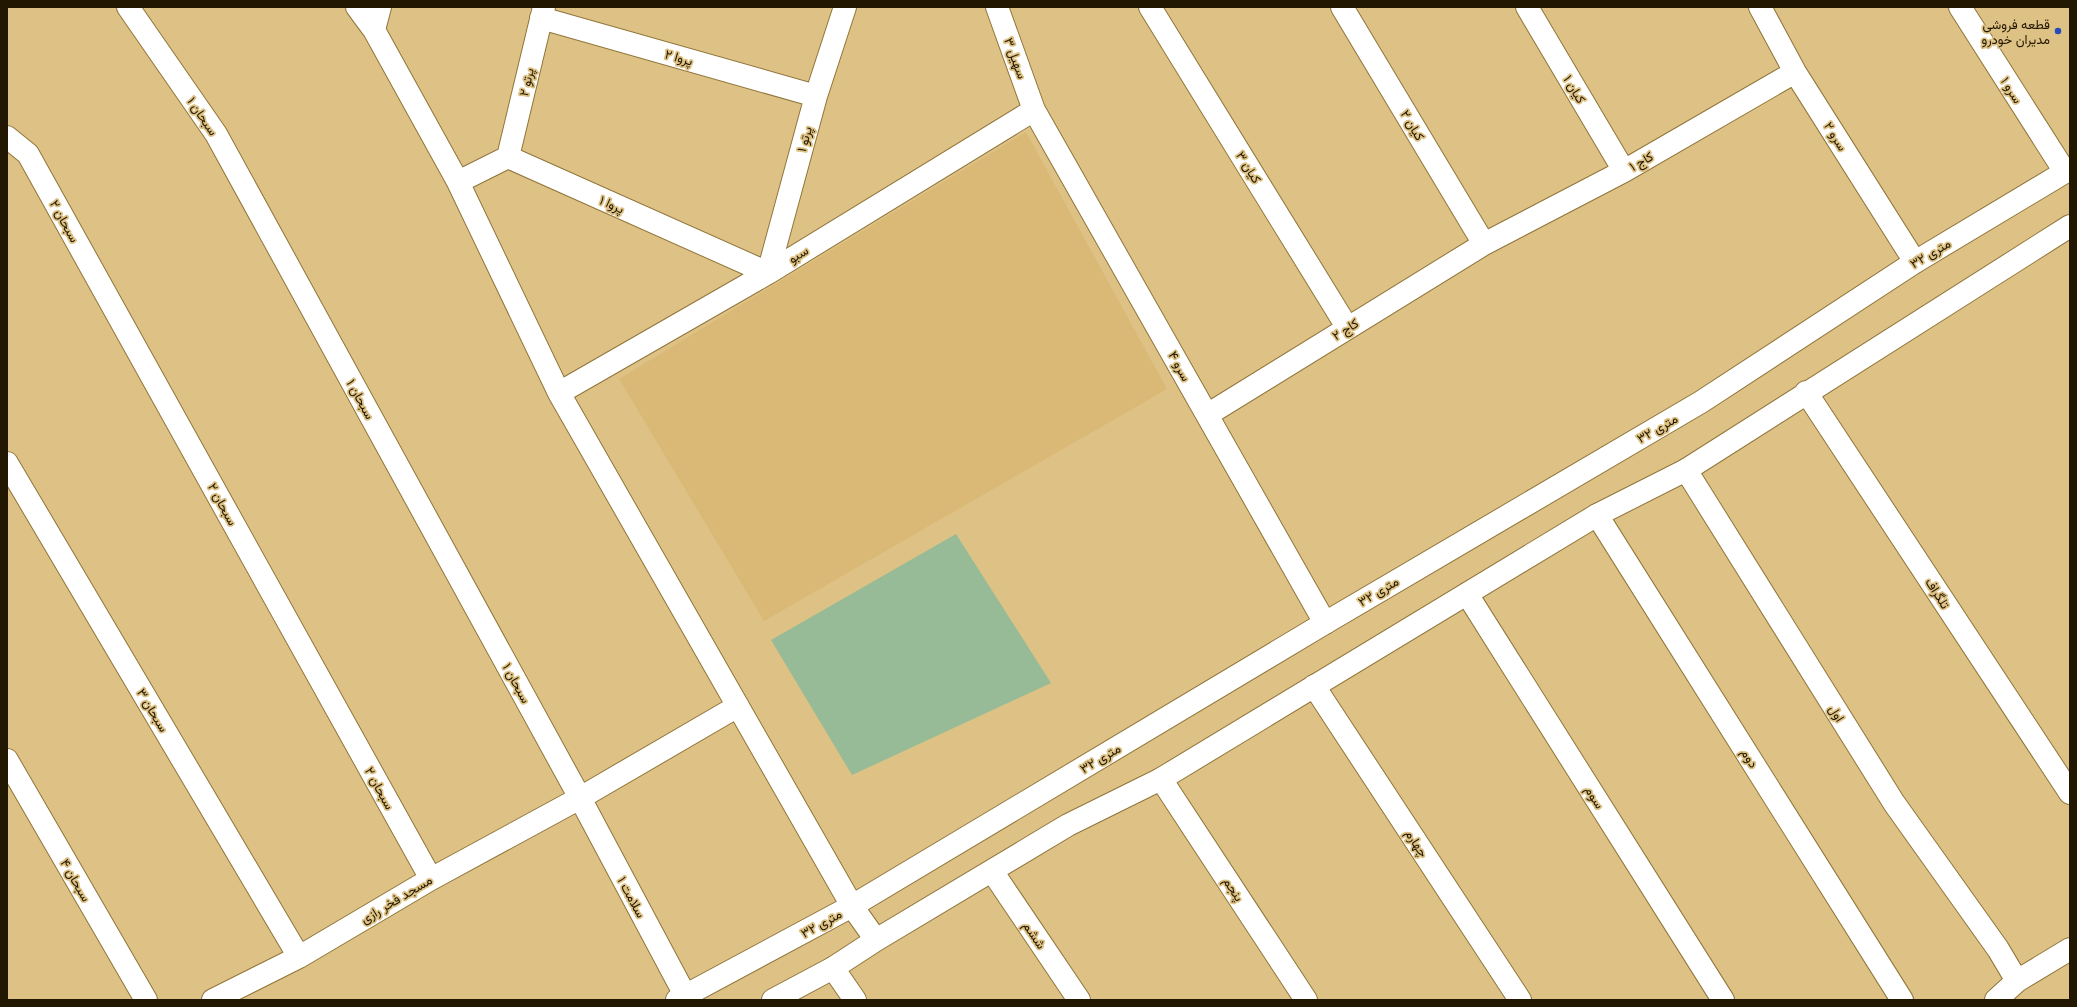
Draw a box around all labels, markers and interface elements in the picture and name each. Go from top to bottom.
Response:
place label: قطعه فروشی مدیران خودرو [1982,16,2050,48]
marker: قطعه فروشی مدیران خودرو [2053,26,2063,36]
street label: سهیل ۳ [1000,35,1031,81]
street label: پروا ۲ [663,45,695,71]
street label: پرتو ۲ [515,66,539,98]
street label: کیان ۱ [1560,72,1590,107]
street label: سرو ۱ [1997,74,2026,107]
street label: سبحان ۱ [184,94,222,139]
street label: کیان ۲ [1397,107,1428,144]
street label: سرو ۲ [1820,119,1851,154]
street label: پرتو ۱ [793,125,817,154]
street label: کیان ۳ [1232,148,1265,187]
street label: کاج ۱ [1626,148,1657,176]
street label: پروا ۱ [596,192,627,218]
street label: سبحان ۲ [46,197,83,246]
street label: ۳۲ متری [1907,235,1954,272]
street label: سبو [785,242,811,267]
street label: کاج ۲ [1329,315,1362,345]
street label: سرو ۴ [1164,348,1195,384]
street label: سبحان ۱ [343,376,378,422]
street label: ۳۲ متری [1634,410,1681,447]
street label: سبحان ۲ [204,480,241,529]
street label: ۳۲ متری [1355,573,1402,610]
street label: تلگراف [1921,575,1954,612]
street label: سبحان ۱ [499,660,534,706]
street label: سبحان ۳ [133,685,172,735]
street label: اول [1825,702,1848,725]
street label: ۳۲ متری [1077,740,1124,777]
street label: دوم [1737,745,1762,771]
street label: سبحان ۲ [361,764,398,813]
street label: سوم [1581,783,1608,812]
street label: چهارم [1401,826,1432,861]
street label: سبحان ۴ [57,856,95,905]
street label: مسجد فخر رازی [357,871,435,927]
street label: سلامت ۱ [615,874,649,920]
street label: پنجم [1219,874,1248,905]
street label: ۳۲ متری [798,905,845,942]
street label: ششم [1019,918,1050,952]

